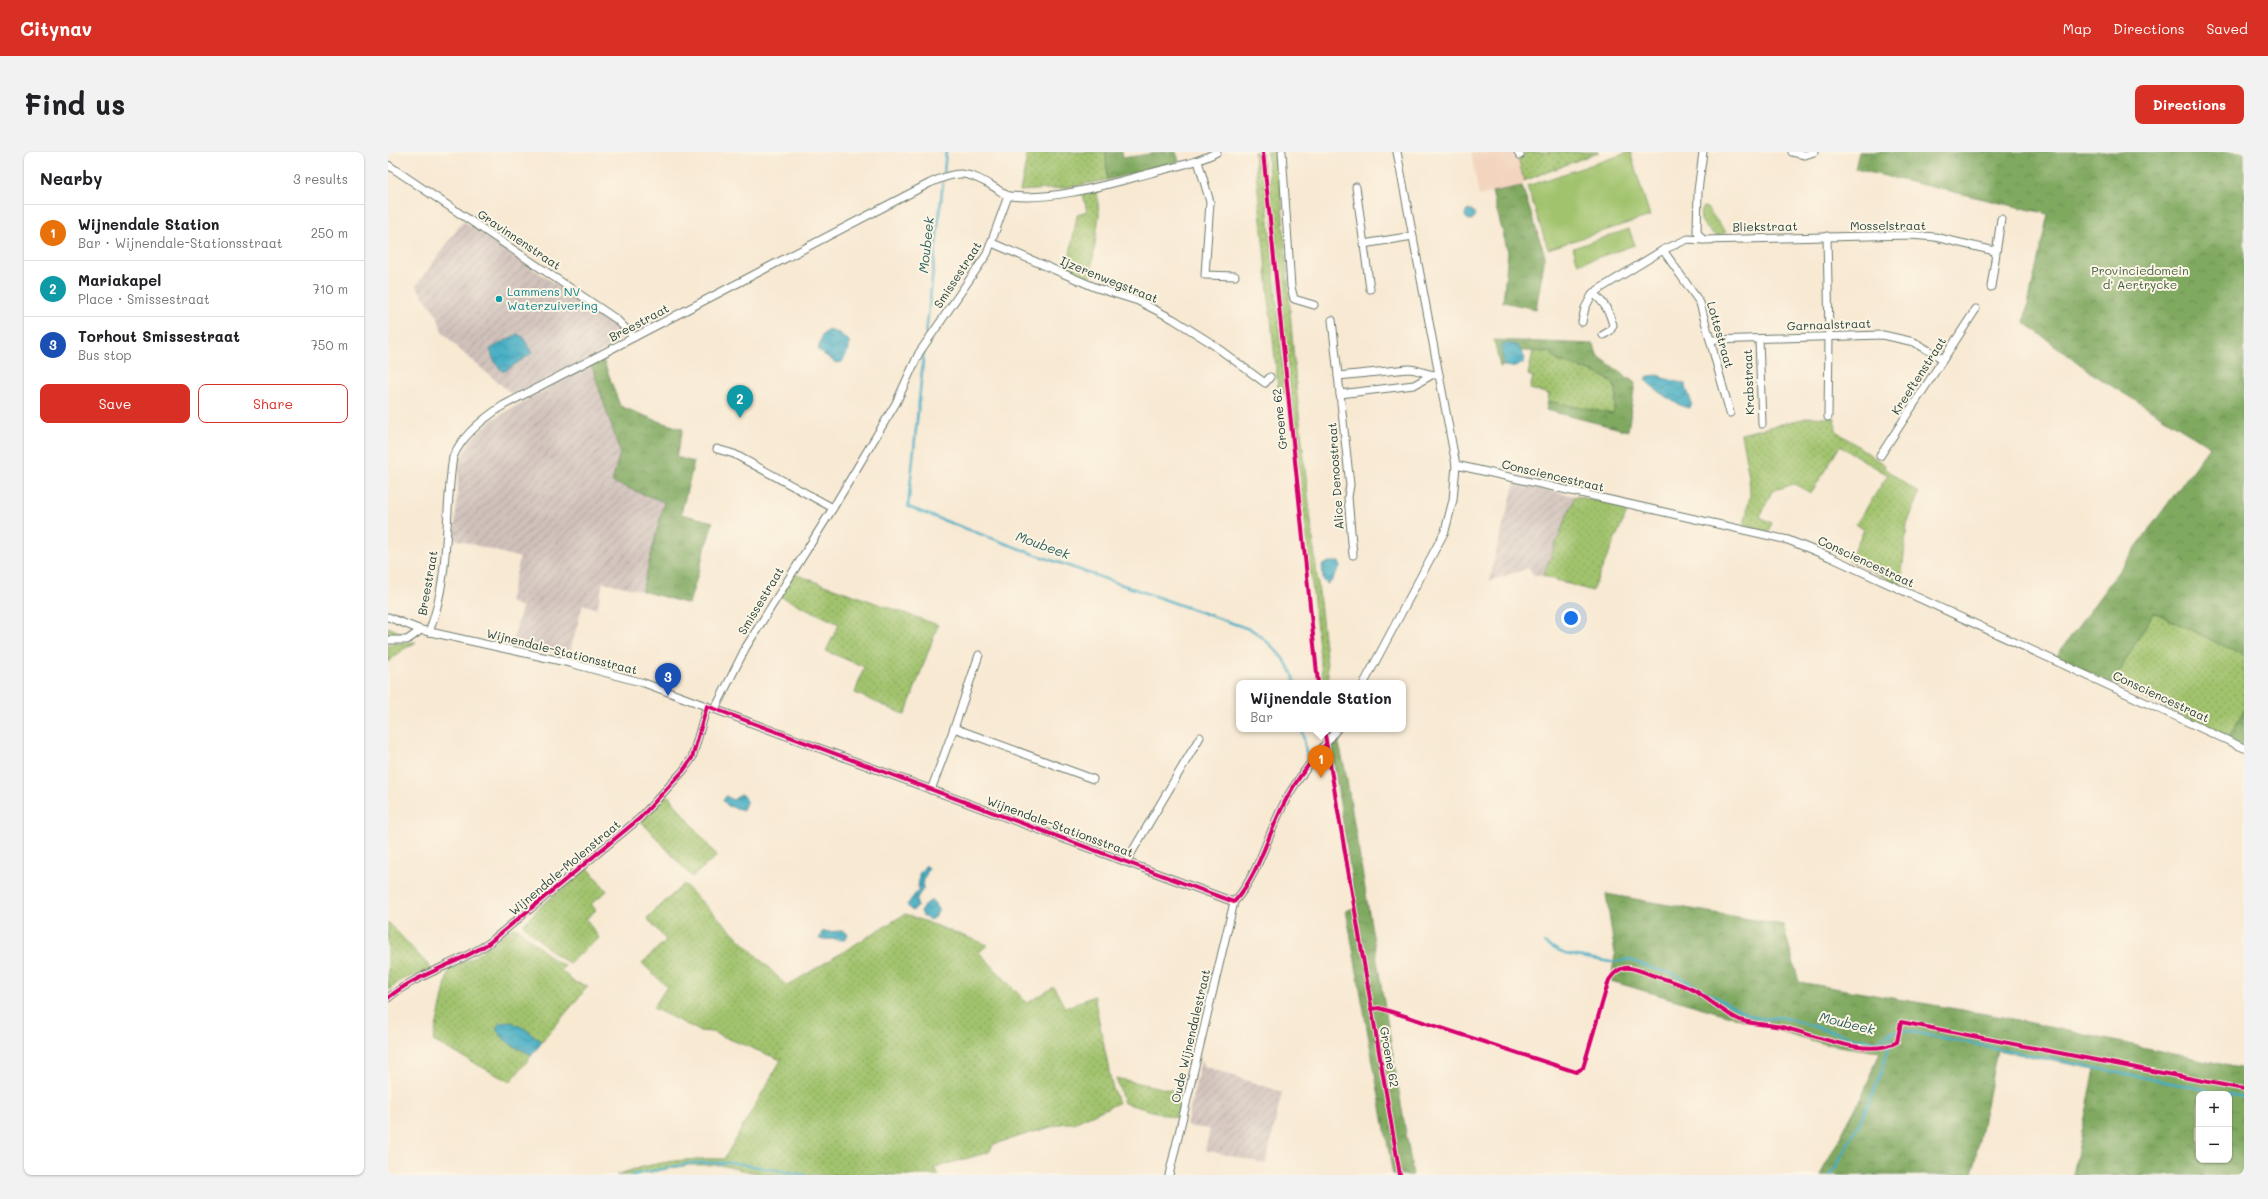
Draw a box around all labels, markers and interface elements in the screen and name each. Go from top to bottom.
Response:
text: Citynav [20,16,92,41]
text: Map [2063,19,2091,38]
text: Directions [2113,19,2184,38]
text: Saved [2206,19,2248,38]
button: Directions [2135,85,2244,124]
text: Find us [24,86,125,122]
text: Nearby [40,167,102,189]
text: 3 results [293,170,348,187]
street label: Gravinnenstraat [475,205,564,273]
text: Wijnendale Station [78,214,219,234]
water label: Moubeek [914,215,937,274]
street label: Bliekstraat [1732,217,1798,235]
street label: Mosselstraat [1850,217,1926,233]
text: 1 [50,224,56,241]
text: 250 m [311,224,348,241]
text: Bar · Wijnendale-Stationsstraat [78,234,283,251]
street label: Smissestraat [930,238,985,311]
street label: Ijzerenwegstraat [1058,252,1161,306]
park label: Provinciedomein d' Aertrycke [2091,262,2189,292]
text: Mariakapel [78,270,161,290]
text: 2 [49,280,57,297]
text: 710 m [312,280,348,297]
place label: Lammens NV Waterzuivering [507,283,598,313]
text: Place · Smissestraat [78,290,210,307]
marker: Lammens NV Waterzuivering [494,294,504,304]
street label: Lottestraat [1704,299,1738,370]
street label: Breestraat [606,300,671,345]
street label: Garnaalstraat [1787,315,1871,333]
text: Torhout Smissestraat [78,326,240,346]
street label: Kreeftenstraat [1887,334,1949,417]
text: 3 [49,336,57,353]
text: 750 m [311,336,348,353]
text: Bus stop [78,346,131,363]
street label: Krabstraat [1739,349,1757,415]
button: Save [40,384,190,423]
button: Share [198,384,348,423]
pin: 2 [727,385,753,418]
street label: Groene 62 [1268,388,1290,450]
street label: Alice Denoostraat [1323,422,1347,530]
street label: Consciencestraat [1500,455,1606,495]
water label: Moubeek [1014,527,1074,563]
street label: Consciencestraat [1816,532,1917,590]
street label: Breestraat [413,549,441,617]
street label: Smissestraat [734,564,787,637]
your location [1561,608,1581,628]
street label: Wijnendale-Stationsstraat [485,625,639,678]
pin: 3 [655,663,681,696]
street label: Consciencestraat [2111,667,2212,725]
popup [1236,680,1406,732]
text: Wijnendale Station [1250,688,1392,708]
text: Bar [1250,708,1273,725]
pin: 1 [1308,745,1334,778]
street label: Wijnendale-Stationsstraat [985,792,1136,860]
street label: Wijnendale-Molenstraat [505,816,623,919]
street label: Oude Wijnendalestraat [1167,967,1213,1104]
water label: Moubeek [1818,1007,1878,1038]
street label: Groene 62 [1377,1025,1403,1088]
map controls [2196,1091,2232,1163]
button: + [2196,1091,2232,1127]
button: − [2196,1127,2232,1163]

